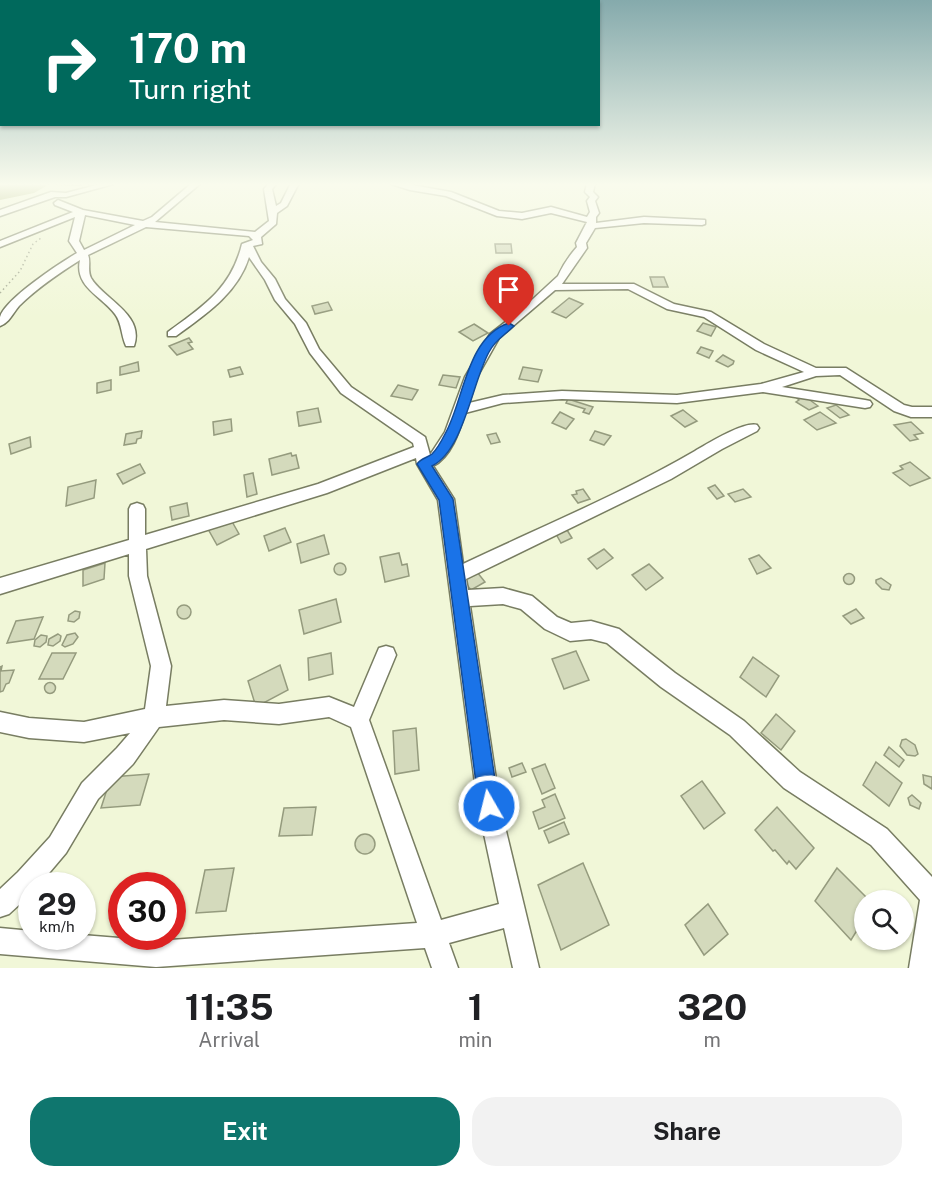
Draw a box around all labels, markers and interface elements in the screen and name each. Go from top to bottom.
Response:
text: 170 m [129,23,247,72]
icon: right [30,24,108,102]
text: Turn right [129,73,252,105]
pin [483,264,534,326]
icon: arrive [492,273,525,306]
position arrow [457,774,521,838]
speed limit sign: 30 [108,872,186,950]
text: 29 [38,886,76,922]
map controls [854,890,914,950]
button: search [854,890,914,950]
text: km/h [39,918,75,935]
text: 11:35 [185,986,274,1028]
text: 1 [468,986,483,1028]
text: 320 [677,986,747,1028]
text: Arrival [198,1028,260,1052]
text: min [458,1028,492,1052]
text: m [703,1028,721,1052]
button: Exit [30,1097,460,1166]
button: Share [472,1097,902,1166]

